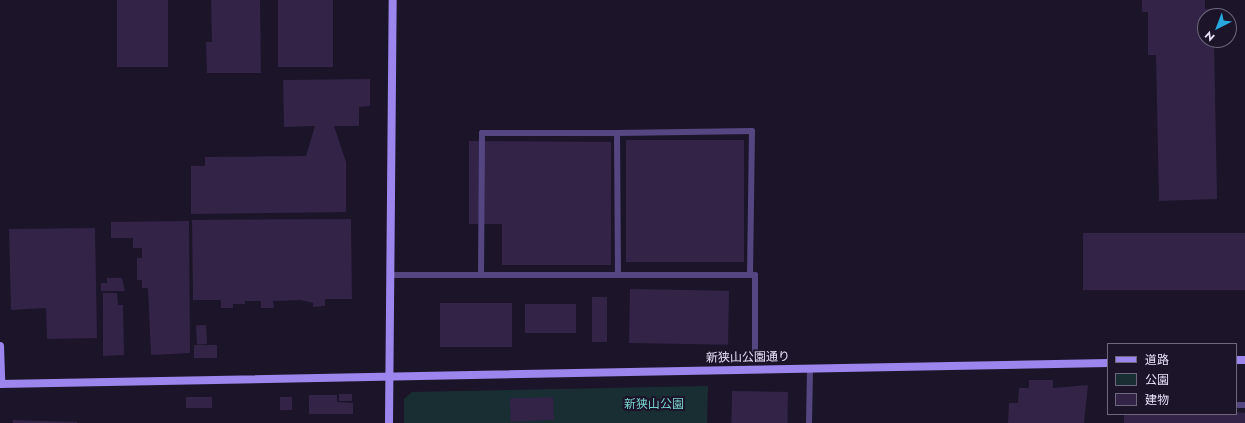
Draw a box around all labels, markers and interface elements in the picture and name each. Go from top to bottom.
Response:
north arrow [1197,8,1237,48]
text: N [1201,27,1218,45]
legend [1107,343,1237,415]
street label: 新狭山公園通り [706,350,790,366]
text: 道路 [1145,351,1169,369]
text: 公園 [1145,371,1169,389]
text: 建物 [1145,391,1169,409]
park label: 新狭山公園 [624,398,684,412]

